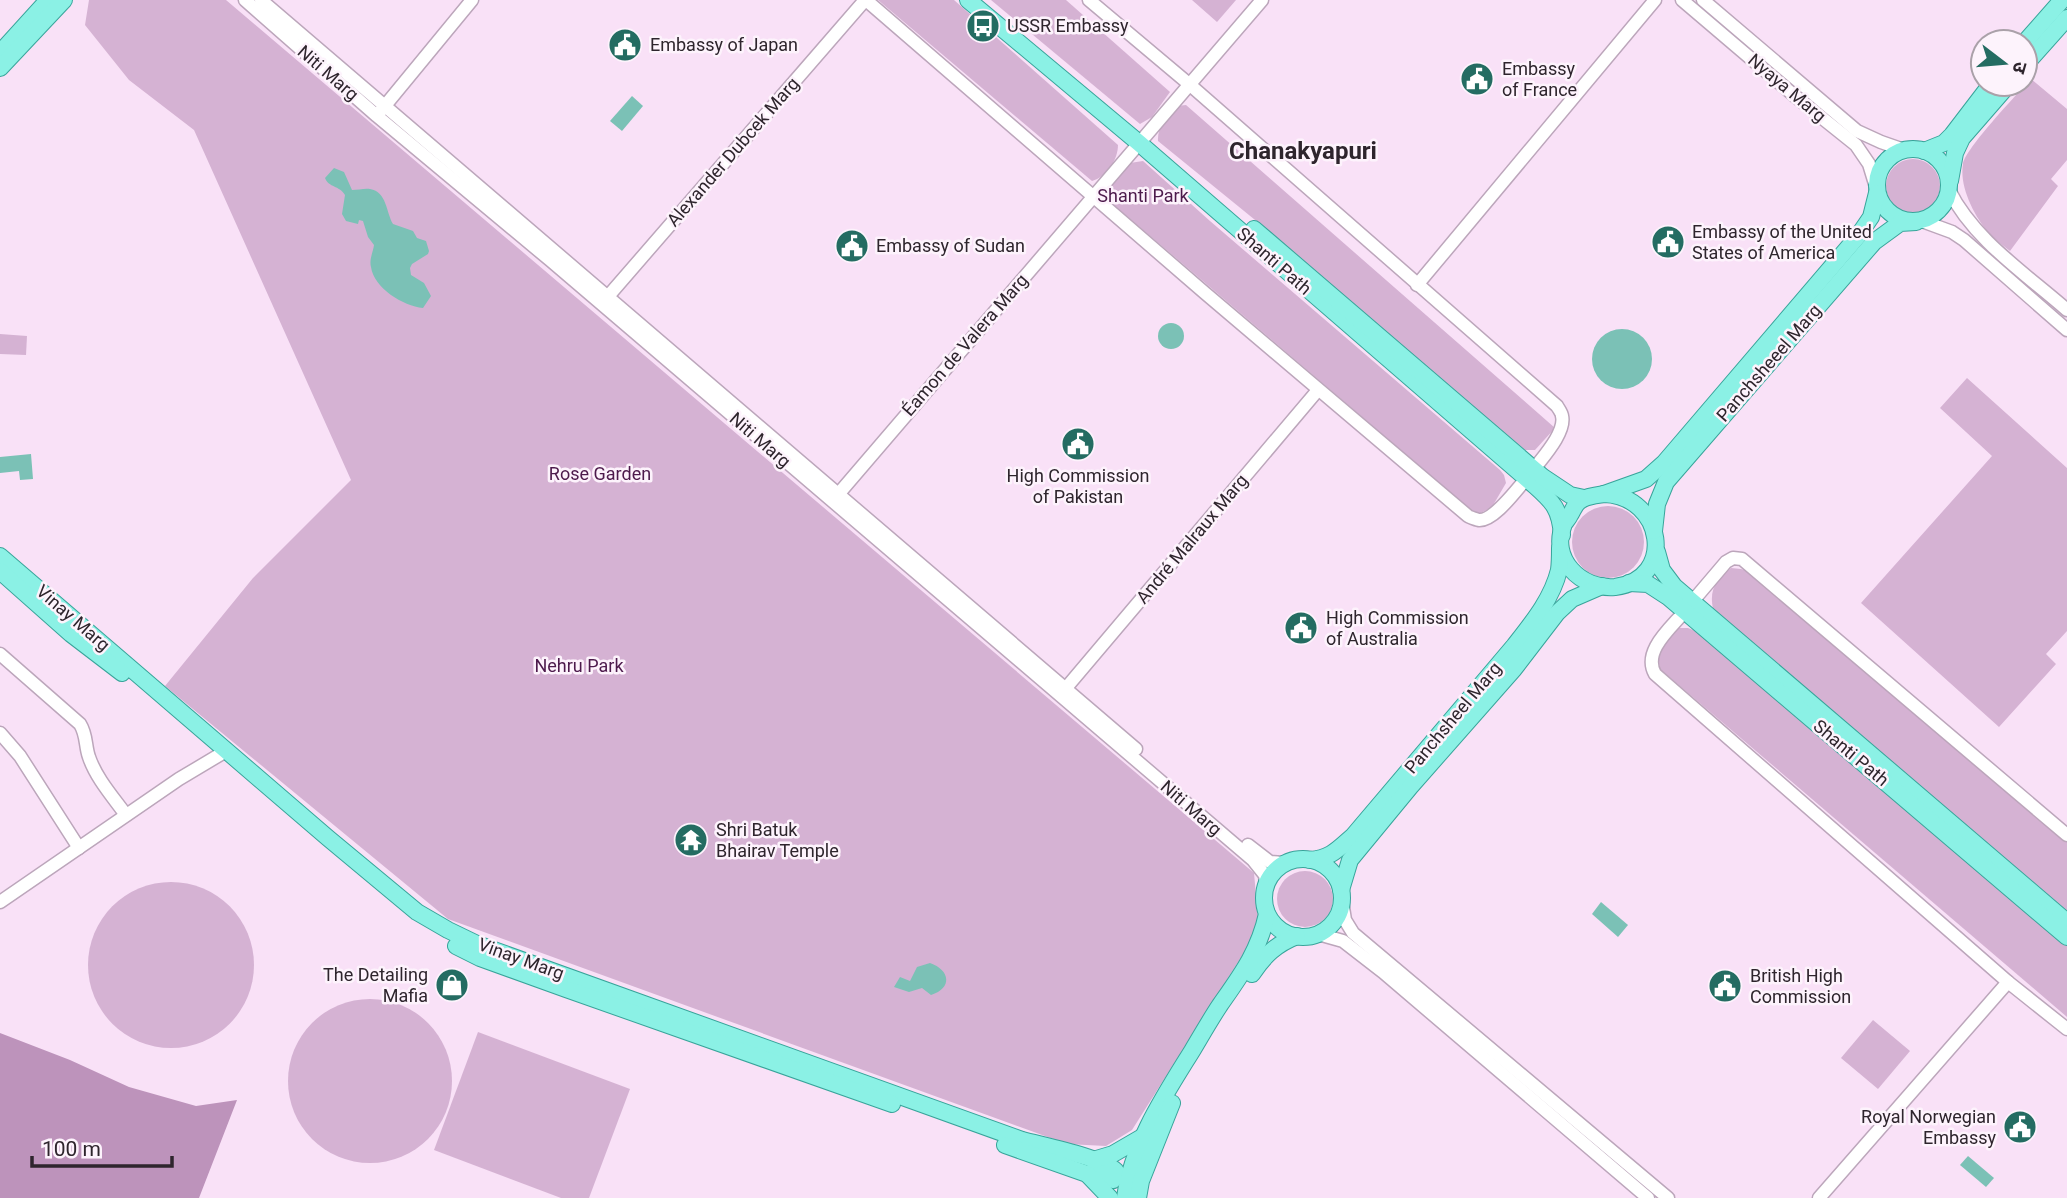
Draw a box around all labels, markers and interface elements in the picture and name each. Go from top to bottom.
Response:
bus stop icon: USSR Embassy [964,7,1002,45]
place label: USSR Embassy [1007,15,1129,36]
public building icon: Embassy of Japan [606,26,644,64]
north arrow [1969,28,2039,98]
place label: Embassy of Japan [650,34,798,55]
street label: Niti Marg [294,41,363,105]
street label: Nyaya Marg [1744,49,1830,126]
place label: Embassy of France [1502,58,1577,100]
text: उ [2007,59,2032,77]
public building icon: Embassy of France [1458,60,1496,98]
street label: Alexander Dubcek Marg [662,73,803,230]
district label: Chanakyapuri [1229,137,1377,165]
park label: Shanti Park [1097,185,1190,206]
place label: Embassy of the United States of America [1692,221,1872,263]
street label: Shanti Path [1233,223,1316,299]
public building icon: Embassy of the United States of America [1649,223,1687,261]
public building icon: Embassy of Sudan [833,227,871,265]
place label: Embassy of Sudan [876,235,1025,256]
street label: Éamon de Valera Marg [897,269,1032,420]
street label: Panchsheeel Marg [1712,300,1825,426]
street label: Niti Marg [726,408,795,472]
public building icon: High Commission of Pakistan [1059,425,1097,463]
park label: Rose Garden [549,463,651,484]
place label: High Commission of Pakistan [1007,465,1149,507]
street label: André Malraux Marg [1131,470,1252,608]
street label: Vinay Marg [32,580,114,655]
place label: High Commission of Australia [1326,607,1469,649]
public building icon: High Commission of Australia [1282,609,1320,647]
park label: Nehru Park [534,655,624,676]
street label: Panchsheel Marg [1400,658,1505,778]
street label: Shanti Path [1809,715,1893,790]
street label: Niti Marg [1157,776,1226,840]
place label: Shri Batuk Bhairav Temple [716,819,839,861]
temple icon: Shri Batuk Bhairav Temple [672,821,710,859]
street label: Vinay Marg [475,933,567,984]
place label: The Detailing Mafia [323,964,428,1006]
place label: British High Commission [1750,965,1851,1007]
shop icon: The Detailing Mafia [433,966,471,1004]
public building icon: British High Commission [1706,967,1744,1005]
place label: Royal Norwegian Embassy [1861,1106,1996,1148]
public building icon: Royal Norwegian Embassy [2001,1108,2039,1146]
scale bar [32,1124,172,1168]
text: 100 m [42,1137,101,1161]

